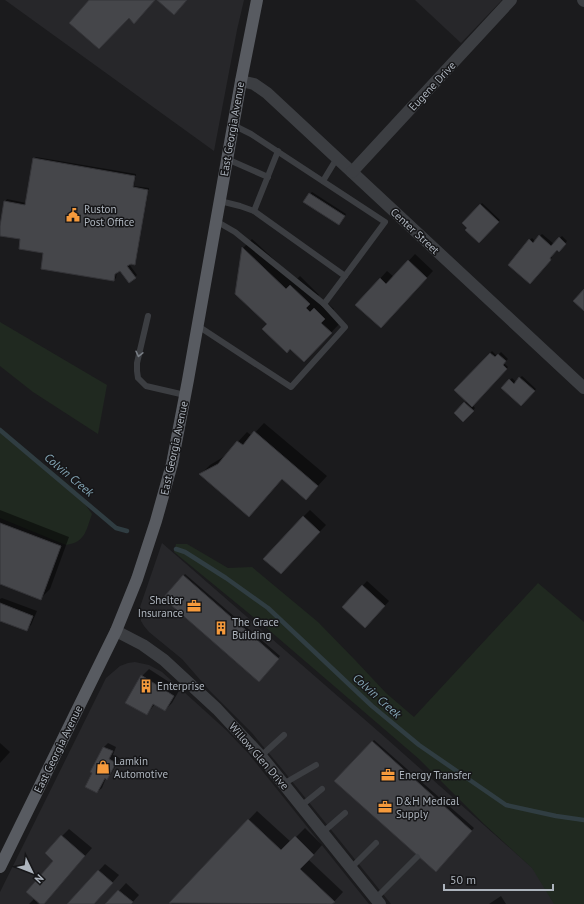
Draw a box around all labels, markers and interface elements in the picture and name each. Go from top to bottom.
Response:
street label: Eugene Drive [406,58,459,114]
street label: East Georgia Avenue [217,80,247,177]
place label: Ruston Post Office [84,202,135,229]
street label: Center Street [388,205,442,257]
public building icon: Ruston Post Office [65,207,81,223]
one-way arrow [136,351,144,357]
street label: East Georgia Avenue [157,399,191,496]
water label: Colvin Creek [42,450,98,500]
place label: Shelter Insurance [138,593,183,620]
office icon: Shelter Insurance [186,598,202,614]
place label: The Grace Building [232,615,279,642]
building icon: The Grace Building [213,620,229,636]
water label: Colvin Creek [350,670,405,722]
building icon: Enterprise [138,678,154,694]
place label: Enterprise [157,679,205,693]
street label: East Georgia Avenue [31,703,85,795]
street label: Willow Glen Drive [226,720,292,793]
place label: Lamkin Automotive [114,754,169,781]
shop icon: Lamkin Automotive [95,759,111,775]
office icon: Energy Transfer [380,767,396,783]
place label: Energy Transfer [399,768,471,782]
place label: D&H Medical Supply [396,794,460,821]
office icon: D&H Medical Supply [377,799,393,815]
north arrow [12,852,52,892]
scale bar [444,866,553,892]
text: N [32,871,47,886]
text: 50 m [450,872,476,887]

